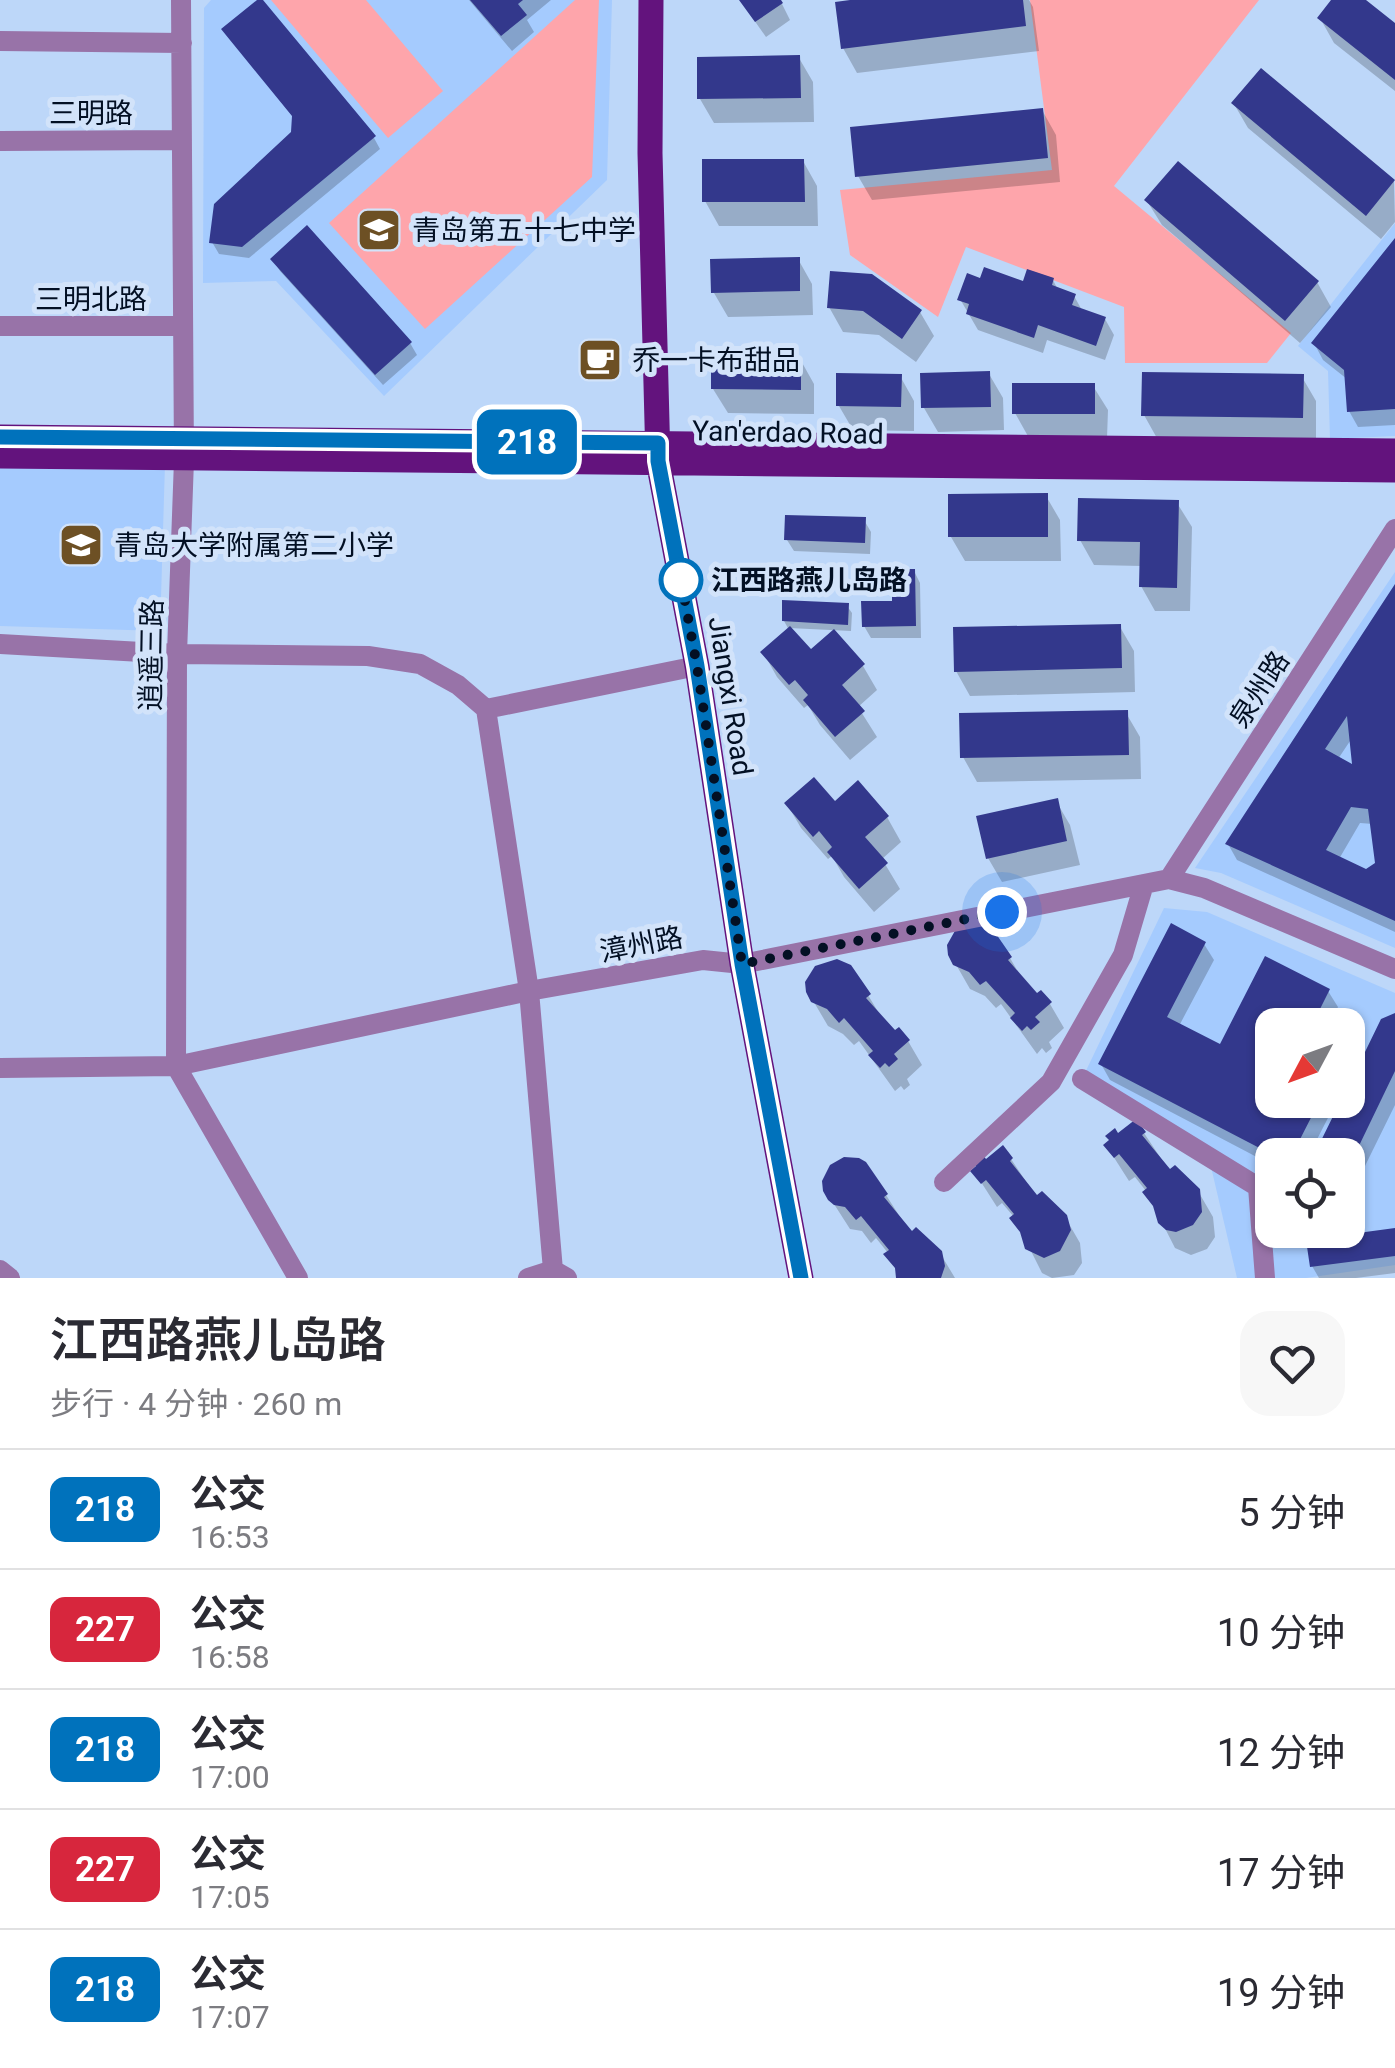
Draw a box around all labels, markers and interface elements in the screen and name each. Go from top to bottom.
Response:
street label: 三明路 [49,97,133,130]
school or university icon: 青岛第五十七中学 [356,207,402,253]
place label: 青岛第五十七中学 [412,214,636,247]
street label: 三明北路 [35,283,147,316]
cafe icon: 乔一卡布甜品 [577,337,623,383]
place label: 乔一卡布甜品 [632,344,800,377]
line badge: 218 [470,410,584,474]
street label: Yan'erdao Road [692,414,884,451]
text: 218 [497,422,557,463]
school or university icon: 青岛大学附属第二小学 [58,522,104,568]
place label: 青岛大学附属第二小学 [114,529,394,562]
marker: 江西路燕儿岛路 [660,559,702,601]
place label: 江西路燕儿岛路 [711,564,907,597]
street label: 逍遥三路 [134,599,169,711]
street label: Jiangxi Road [702,614,759,778]
street label: 泉州路 [1223,645,1296,733]
your location [977,887,1027,937]
street label: 漳州路 [597,920,685,969]
north arrow [1255,1008,1365,1118]
map controls [1255,1008,1365,1248]
button: locate [1255,1138,1365,1248]
button: heart [1240,1311,1345,1416]
text: 江西路燕儿岛路 [50,1312,386,1369]
text: 步行 · 4 分钟 · 260 m [50,1385,342,1423]
text: 公交 [190,1472,266,1516]
text: 218 [75,1489,135,1530]
text: 5 分钟 [1238,1491,1345,1535]
text: 16:53 [190,1518,270,1556]
text: 公交 [190,1592,266,1636]
text: 227 [75,1609,135,1650]
text: 10 分钟 [1217,1611,1345,1655]
text: 16:58 [190,1638,270,1676]
text: 公交 [190,1712,266,1756]
text: 218 [75,1729,135,1770]
text: 12 分钟 [1217,1731,1345,1775]
text: 17:00 [190,1758,270,1796]
text: 公交 [190,1832,266,1876]
text: 227 [75,1849,135,1890]
text: 17 分钟 [1217,1851,1345,1895]
text: 17:05 [190,1878,270,1916]
text: 公交 [190,1952,266,1996]
text: 218 [75,1969,135,2010]
text: 19 分钟 [1217,1971,1345,2015]
text: 17:07 [190,1998,270,2036]

